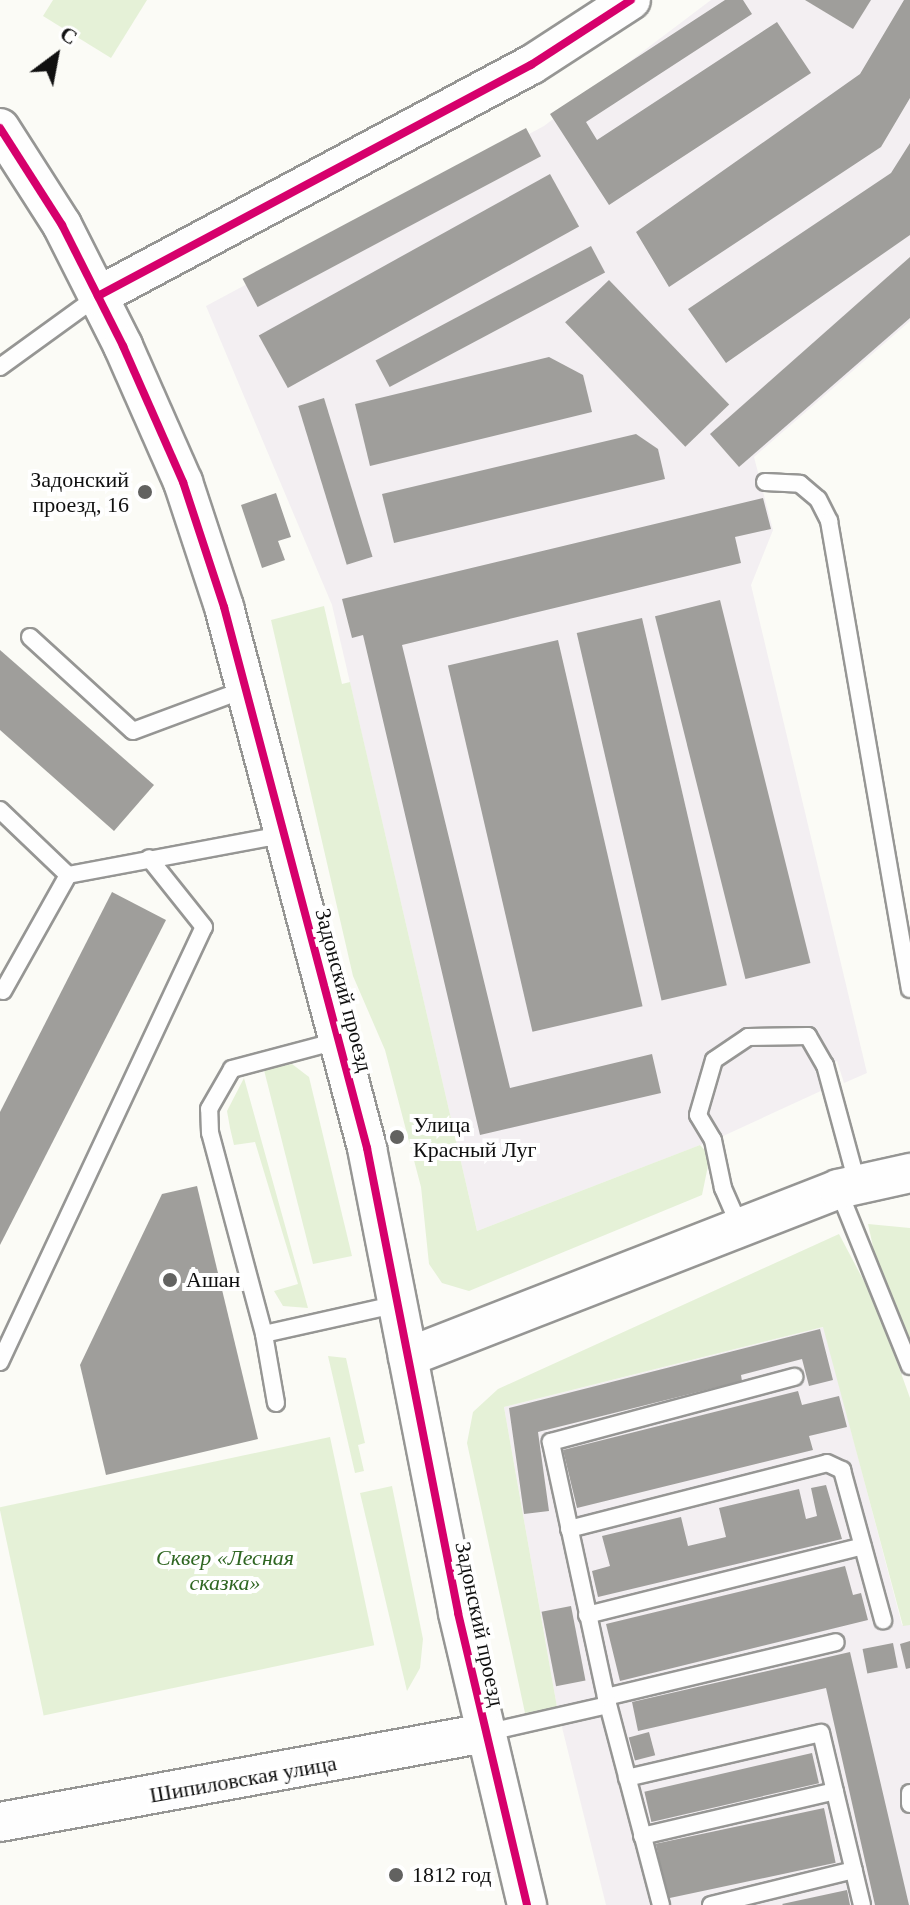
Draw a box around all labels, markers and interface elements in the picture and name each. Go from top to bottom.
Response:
north arrow [16,16,96,96]
text: С [56,20,82,50]
place label: Задонский проезд, 16 [30,466,129,518]
marker: Задонский проезд, 16 [136,483,154,501]
street label: Задонский проезд [310,906,378,1074]
place label: Улица Красный Луг [413,1111,536,1162]
marker: Улица Красный Луг [388,1128,406,1146]
place label: Ашан [186,1267,240,1293]
marker: Ашан [161,1271,179,1289]
street label: Задонский проезд [450,1539,510,1709]
park label: Сквер «Лесная сказка» [156,1544,294,1596]
street label: Шипиловская улица [147,1750,339,1808]
place label: 1812 год [412,1862,492,1888]
marker: 1812 год [387,1866,405,1884]

